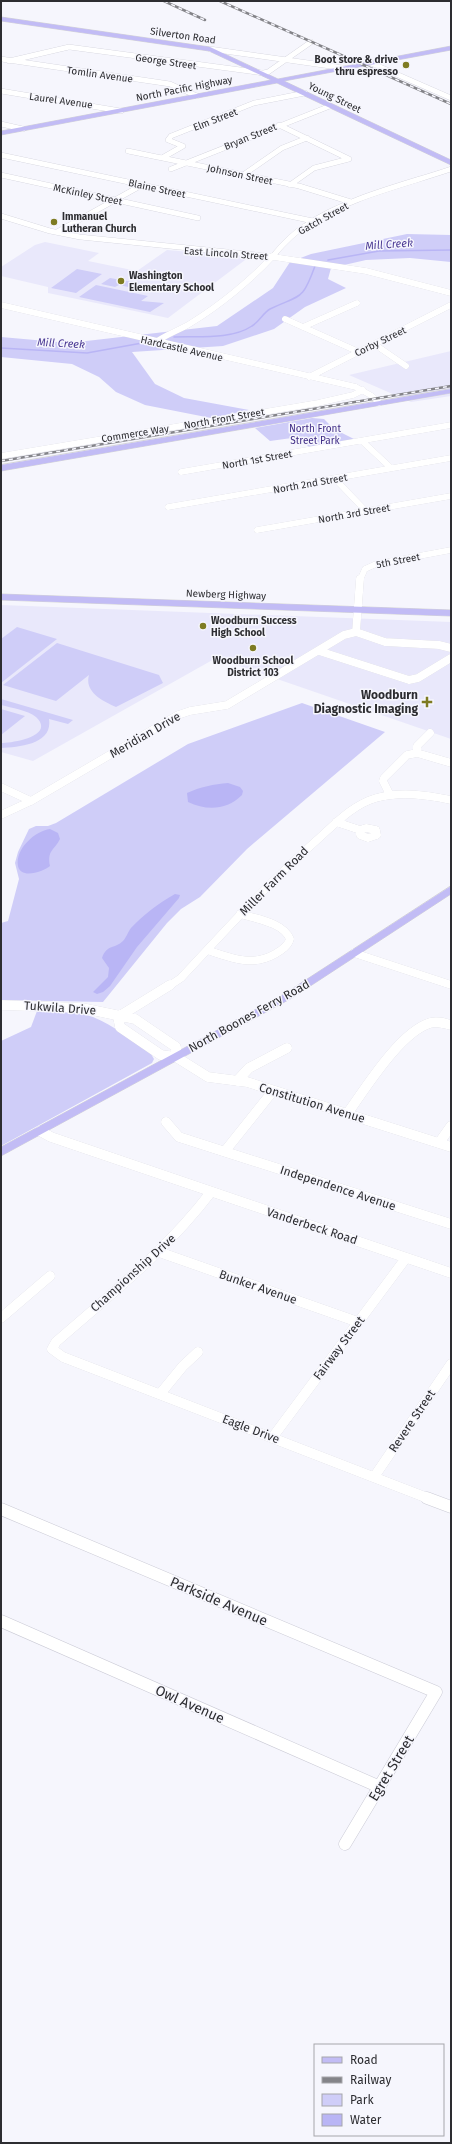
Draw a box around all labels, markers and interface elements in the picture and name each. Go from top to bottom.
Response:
street label: Silverton Road [149,25,216,47]
street label: George Street [135,52,198,72]
place label: Boot store & drive thru espresso [315,54,398,78]
marker: Boot store & drive thru espresso [401,60,411,70]
street label: Tomlin Avenue [66,64,134,86]
street label: North Pacific Highway [135,74,234,104]
street label: Young Street [306,80,363,116]
street label: Laurel Avenue [28,91,93,111]
street label: Elm Street [191,106,240,134]
street label: Bryan Street [222,121,279,153]
street label: Johnson Street [206,162,274,188]
street label: Blaine Street [127,177,187,201]
street label: McKinley Street [52,182,124,208]
street label: Gatch Street [296,200,351,238]
place label: Immanuel Lutheran Church [62,211,137,235]
marker: Immanuel Lutheran Church [49,217,59,227]
water label: Mill Creek [365,236,413,253]
street label: East Lincoln Street [184,245,269,263]
place label: Washington Elementary School [129,270,214,294]
marker: Washington Elementary School [116,276,126,286]
street label: Corby Street [353,324,408,360]
street label: Hardcastle Avenue [139,334,224,364]
water label: Mill Creek [37,336,85,351]
street label: North Front Street [183,406,266,432]
street label: Commerce Way [101,423,170,445]
park label: North Front Street Park [289,423,341,447]
street label: North 1st Street [221,448,294,472]
street label: North 2nd Street [272,471,349,496]
street label: North 3rd Street [317,502,392,526]
street label: 5th Street [375,551,421,571]
street label: Newberg Highway [186,588,266,602]
place label: Woodburn Success High School [211,615,297,639]
marker: Woodburn Success High School [198,621,208,631]
marker: Woodburn School District 103 [248,643,258,653]
place label: Woodburn School District 103 [213,655,293,679]
place label: Woodburn Diagnostic Imaging [314,688,418,716]
marker: Woodburn Diagnostic Imaging [421,696,433,708]
street label: Meridian Drive [107,709,183,761]
street label: Miller Farm Road [237,844,311,918]
street label: North Boones Ferry Road [186,977,312,1055]
street label: Tukwila Drive [24,999,96,1017]
street label: Constitution Avenue [257,1080,367,1126]
street label: Independence Avenue [278,1163,398,1213]
street label: Vanderbeck Road [265,1205,359,1247]
street label: Championship Drive [88,1231,178,1315]
street label: Bunker Avenue [217,1267,299,1307]
street label: Fairway Street [310,1313,368,1383]
street label: Revere Street [386,1386,438,1455]
street label: Eagle Drive [220,1412,282,1446]
street label: Parkside Avenue [168,1573,270,1630]
street label: Owl Avenue [153,1682,227,1727]
street label: Egret Street [365,1731,418,1804]
legend [314,2044,444,2136]
text: Road [350,2053,378,2067]
text: Railway [350,2073,391,2087]
text: Park [350,2093,374,2107]
text: Water [350,2113,382,2127]

